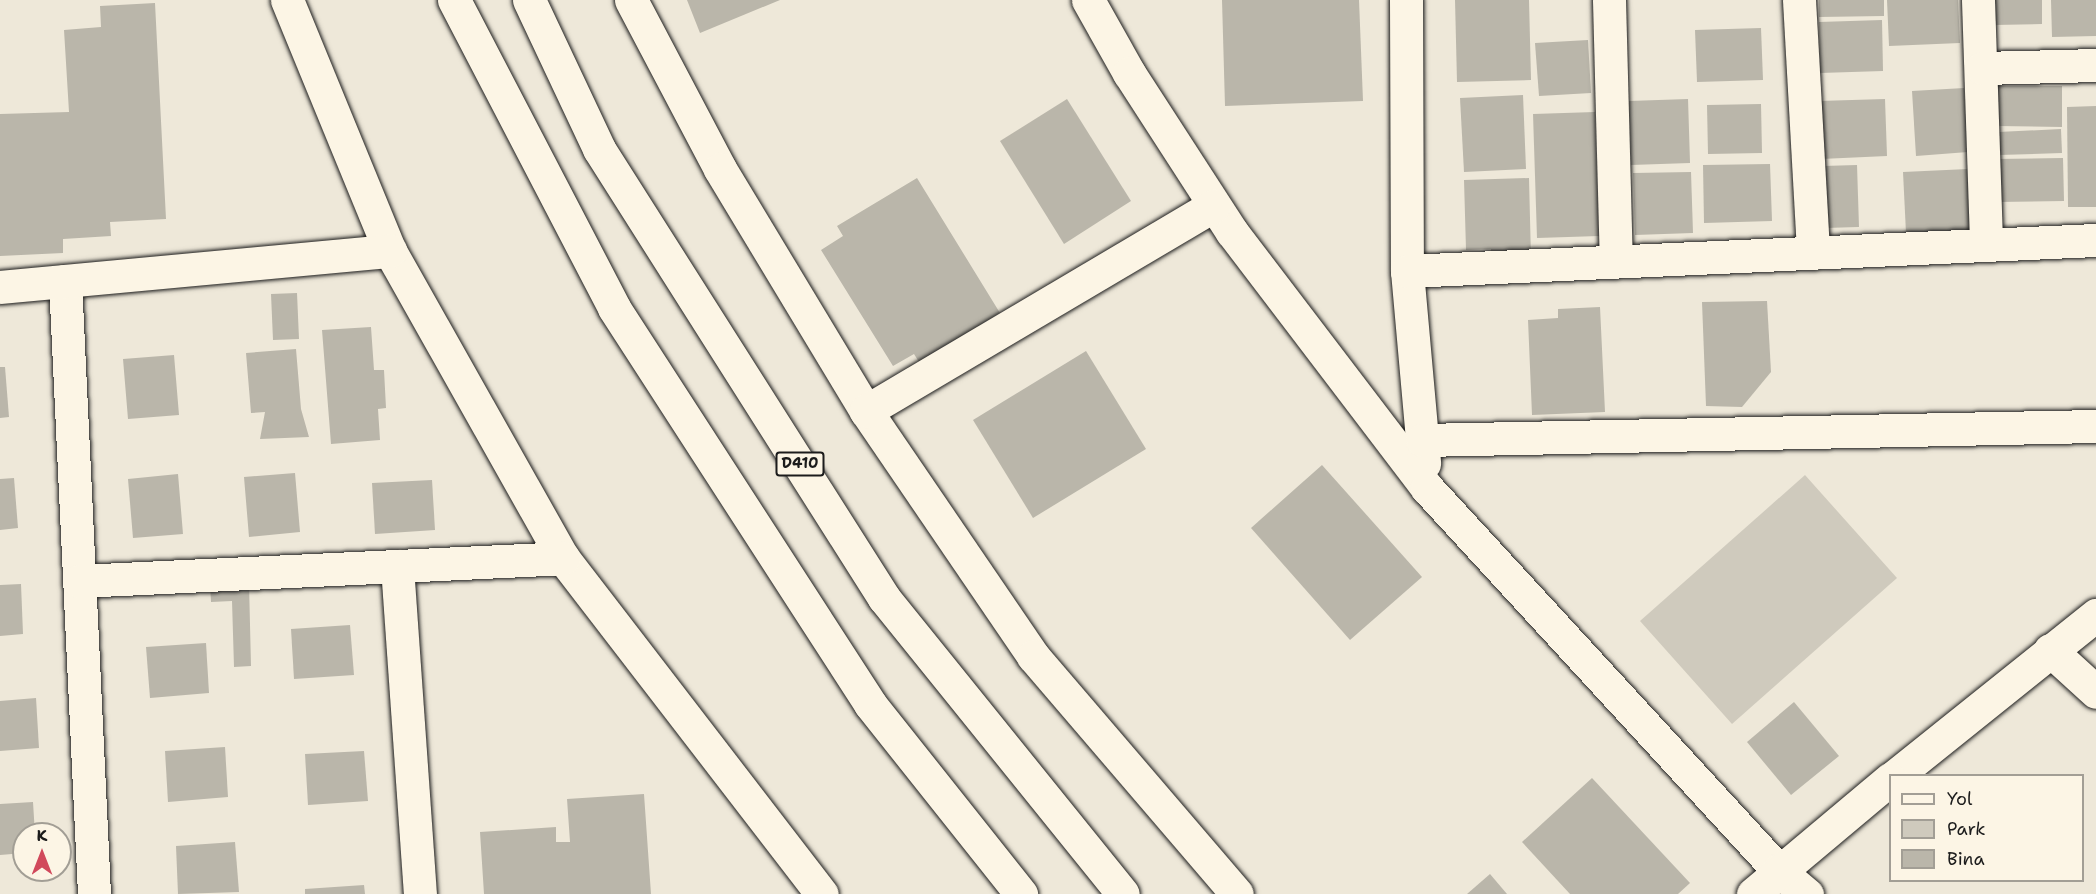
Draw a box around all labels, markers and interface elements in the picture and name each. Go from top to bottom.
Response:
road number: D410 [774,452,826,476]
legend [1889,774,2084,882]
text: Yol [1947,787,1972,811]
text: Park [1947,817,1986,841]
north arrow [12,822,72,882]
text: K [37,825,47,846]
text: Bina [1947,847,1985,871]

